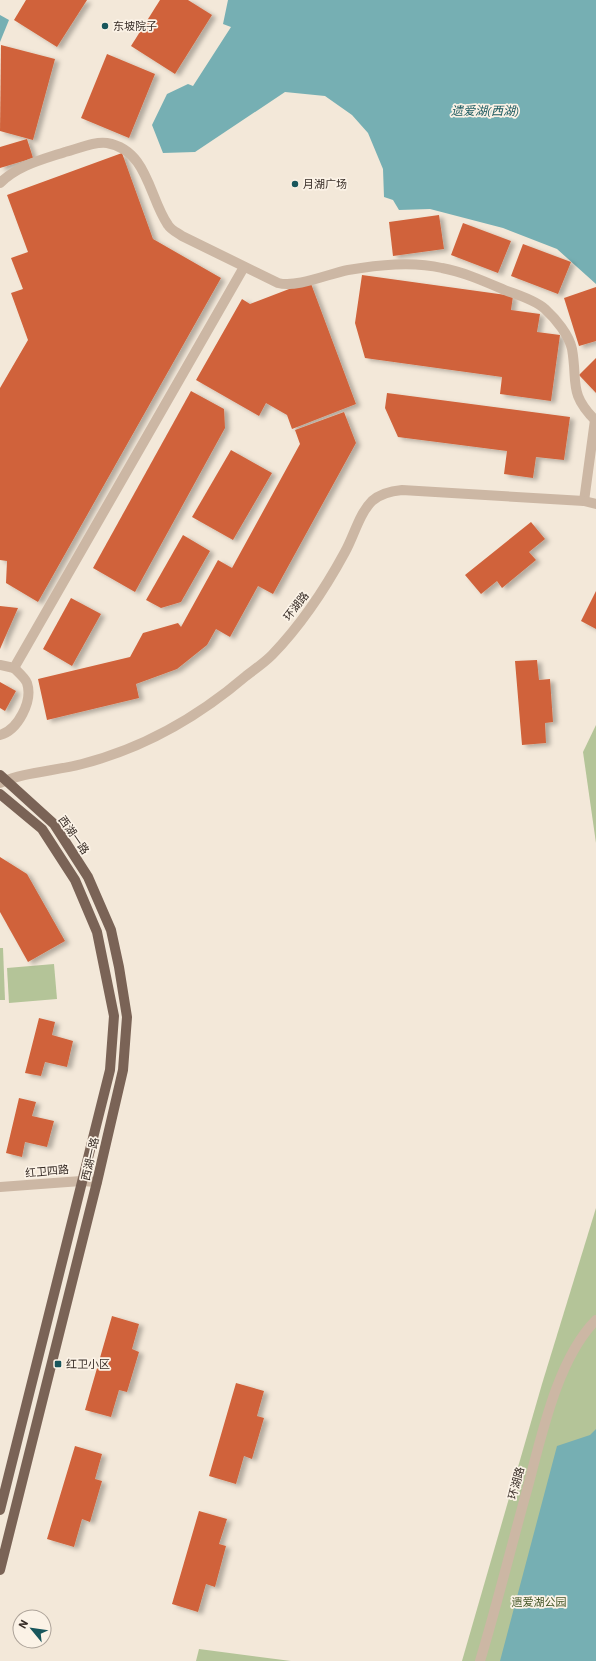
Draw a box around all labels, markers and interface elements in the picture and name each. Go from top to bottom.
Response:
place label: 东坡院子 [113,19,157,33]
marker: 东坡院子 [100,21,110,31]
water label: 遗爱湖(西湖) [451,103,519,118]
place label: 月湖广场 [303,177,347,191]
marker: 月湖广场 [290,179,300,189]
street label: 环湖路 [280,589,312,623]
street label: 西湖一路 [56,813,92,857]
street label: 西湖一路 [78,1136,102,1182]
street label: 红卫四路 [24,1162,70,1180]
place label: 红卫小区 [66,1357,110,1371]
marker: 红卫小区 [53,1359,63,1369]
street label: 环湖路 [505,1465,527,1501]
park label: 遗爱湖公园 [512,1595,567,1609]
north arrow [12,1609,52,1649]
text: N [15,1617,31,1631]

